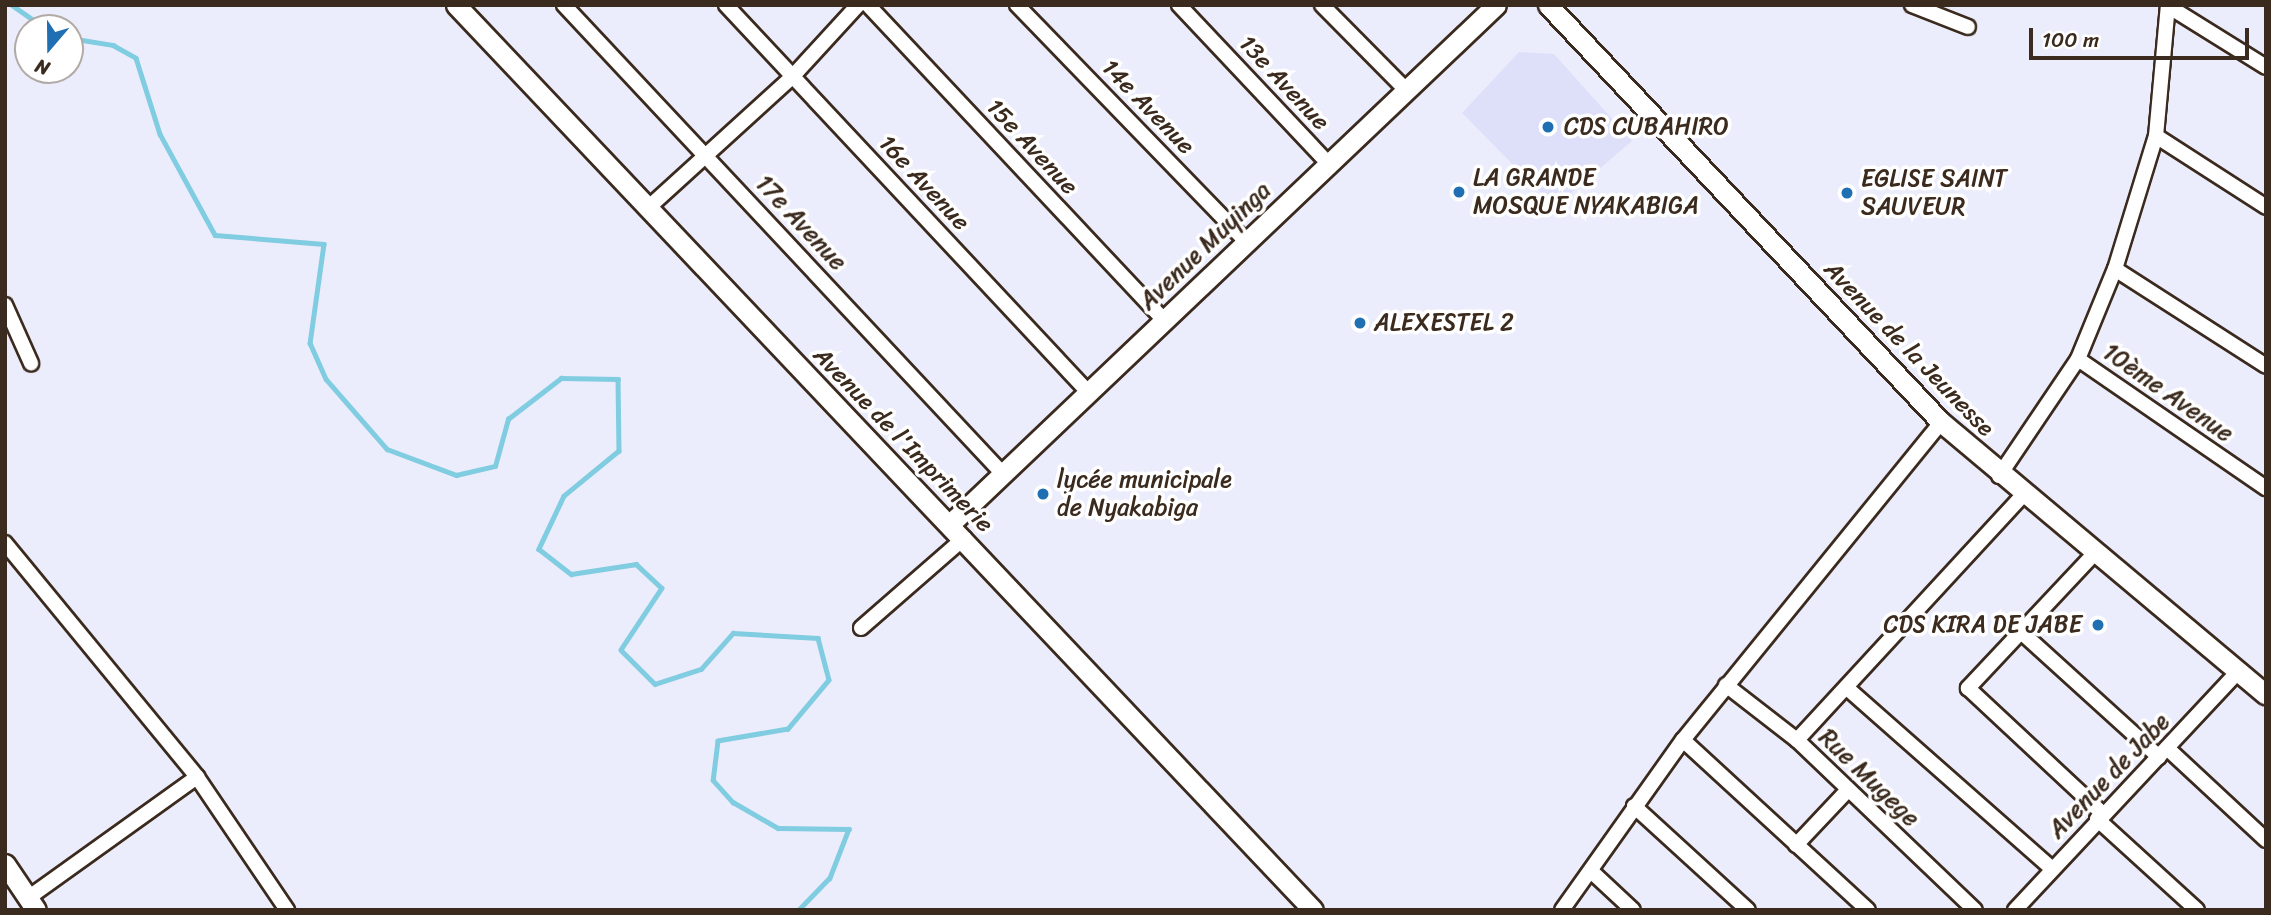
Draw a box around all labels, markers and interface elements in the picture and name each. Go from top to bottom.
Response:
north arrow [14,14,84,84]
scale bar [2033,14,2254,58]
text: 100 m [2042,21,2099,59]
street label: 13e Avenue [1233,30,1335,136]
text: N [31,50,54,85]
street label: 14e Avenue [1096,54,1200,160]
street label: 15e Avenue [980,93,1084,201]
place label: CDS CUBAHIRO [1564,113,1729,141]
marker: CDS CUBAHIRO [1538,117,1558,137]
street label: 16e Avenue [873,130,975,236]
place label: LA GRANDE MOSQUE NYAKABIGA [1473,164,1699,220]
place label: EGLISE SAINT SAUVEUR [1861,165,2007,221]
street label: 17e Avenue [750,170,852,276]
street label: Avenue Muyinga [1133,176,1277,316]
marker: LA GRANDE MOSQUE NYAKABIGA [1451,184,1467,200]
marker: EGLISE SAINT SAUVEUR [1839,185,1855,201]
street label: Avenue de la Jeunesse [1818,255,2000,443]
place label: ALEXESTEL 2 [1374,309,1514,337]
marker: ALEXESTEL 2 [1352,315,1368,331]
street label: 10ème Avenue [2098,338,2238,448]
street label: Avenue de l'Imprimerie [807,341,999,539]
place label: lycée municipale de Nyakabiga [1057,466,1233,522]
marker: lycée municipale de Nyakabiga [1035,486,1051,502]
place label: CDS KIRA DE JABE [1883,611,2082,639]
marker: CDS KIRA DE JABE [2088,615,2108,635]
street label: Avenue de Jabe [2042,707,2176,845]
street label: Rue Mugege [1813,724,1925,832]

